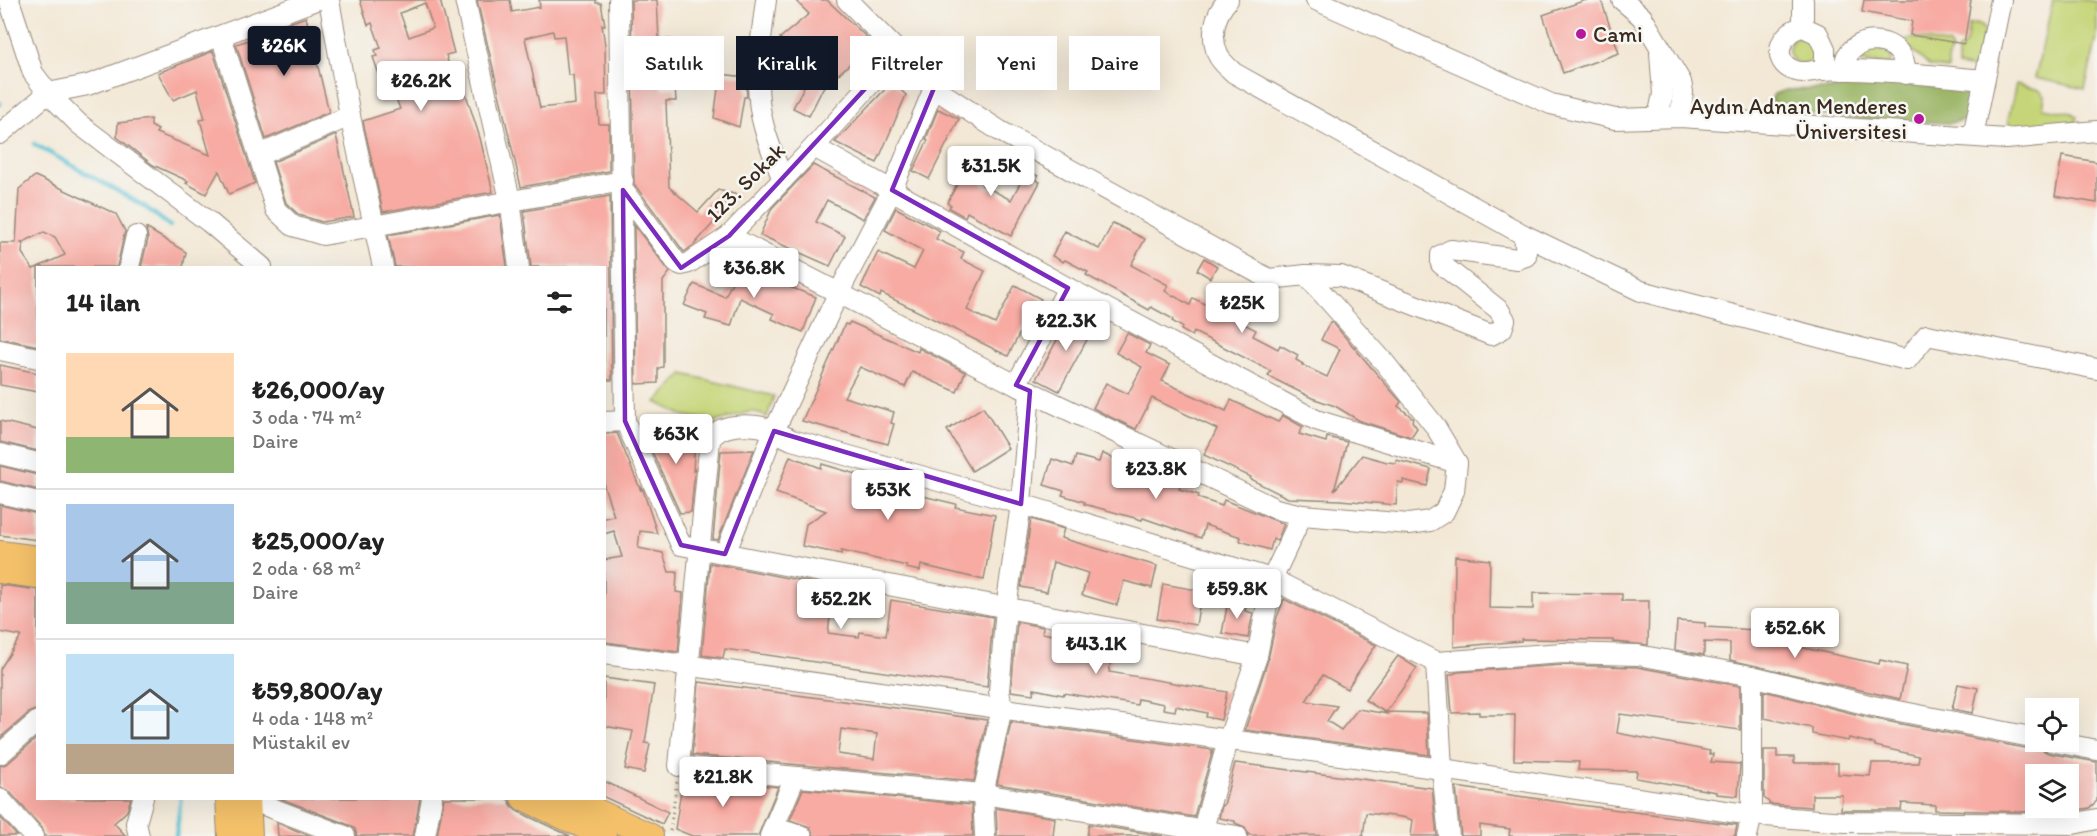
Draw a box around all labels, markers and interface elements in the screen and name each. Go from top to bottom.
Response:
place label: Cami [1593,21,1643,48]
pin: ₺26K [248,26,320,77]
marker: Cami [1574,27,1588,41]
text: ₺26K [262,33,306,57]
chip: Satılık [624,36,724,90]
chip: Kiralık [736,36,838,90]
chip: Filtreler [850,36,964,90]
chip: Yeni [976,36,1057,90]
chip: Daire [1069,36,1160,90]
pin: ₺26.2K [372,61,470,112]
text: ₺26.2K [391,68,451,92]
place label: Aydın Adnan Menderes Üniversitesi [1690,93,1907,145]
marker: Aydın Adnan Menderes Üniversitesi [1912,112,1926,126]
street label: 123. Sokak [700,137,791,228]
pin: ₺31.5K [942,146,1040,197]
text: ₺31.5K [961,153,1021,177]
pin: ₺36.8K [705,248,803,299]
text: ₺36.8K [724,255,784,279]
pin: ₺25K [1206,283,1278,334]
text: 14 ilan [66,286,140,318]
icon: filters [543,286,576,319]
text: ₺25K [1220,290,1264,314]
pin: ₺22.3K [1017,301,1115,352]
text: ₺22.3K [1036,308,1096,332]
text: ₺26,000/ay [252,373,384,405]
icon: home [114,377,186,449]
text: 3 oda · 74 m² [252,405,362,429]
pin: ₺63K [640,414,712,465]
text: ₺63K [653,421,699,445]
text: Daire [252,429,298,453]
pin: ₺23.8K [1107,449,1205,500]
text: ₺23.8K [1126,456,1186,480]
pin: ₺53K [852,470,924,521]
text: ₺53K [866,477,910,501]
text: ₺25,000/ay [252,524,384,556]
icon: home [114,528,186,600]
text: 2 oda · 68 m² [252,556,361,580]
pin: ₺59.8K [1188,569,1286,620]
text: ₺59.8K [1207,576,1267,600]
pin: ₺52.2K [792,579,890,630]
text: Daire [252,580,298,604]
text: ₺52.2K [811,586,871,610]
pin: ₺52.6K [1746,608,1844,659]
text: ₺52.6K [1765,615,1825,639]
pin: ₺43.1K [1047,624,1145,675]
text: ₺43.1K [1066,631,1126,655]
text: ₺59,800/ay [252,674,382,706]
icon: home [114,678,186,750]
map controls [2025,698,2079,818]
button: locate [2025,698,2079,752]
text: 4 oda · 148 m² [252,706,373,730]
text: Müstakil ev [252,730,350,754]
pin: ₺21.8K [674,757,772,808]
text: ₺21.8K [693,764,753,788]
button: layers [2025,764,2079,818]

